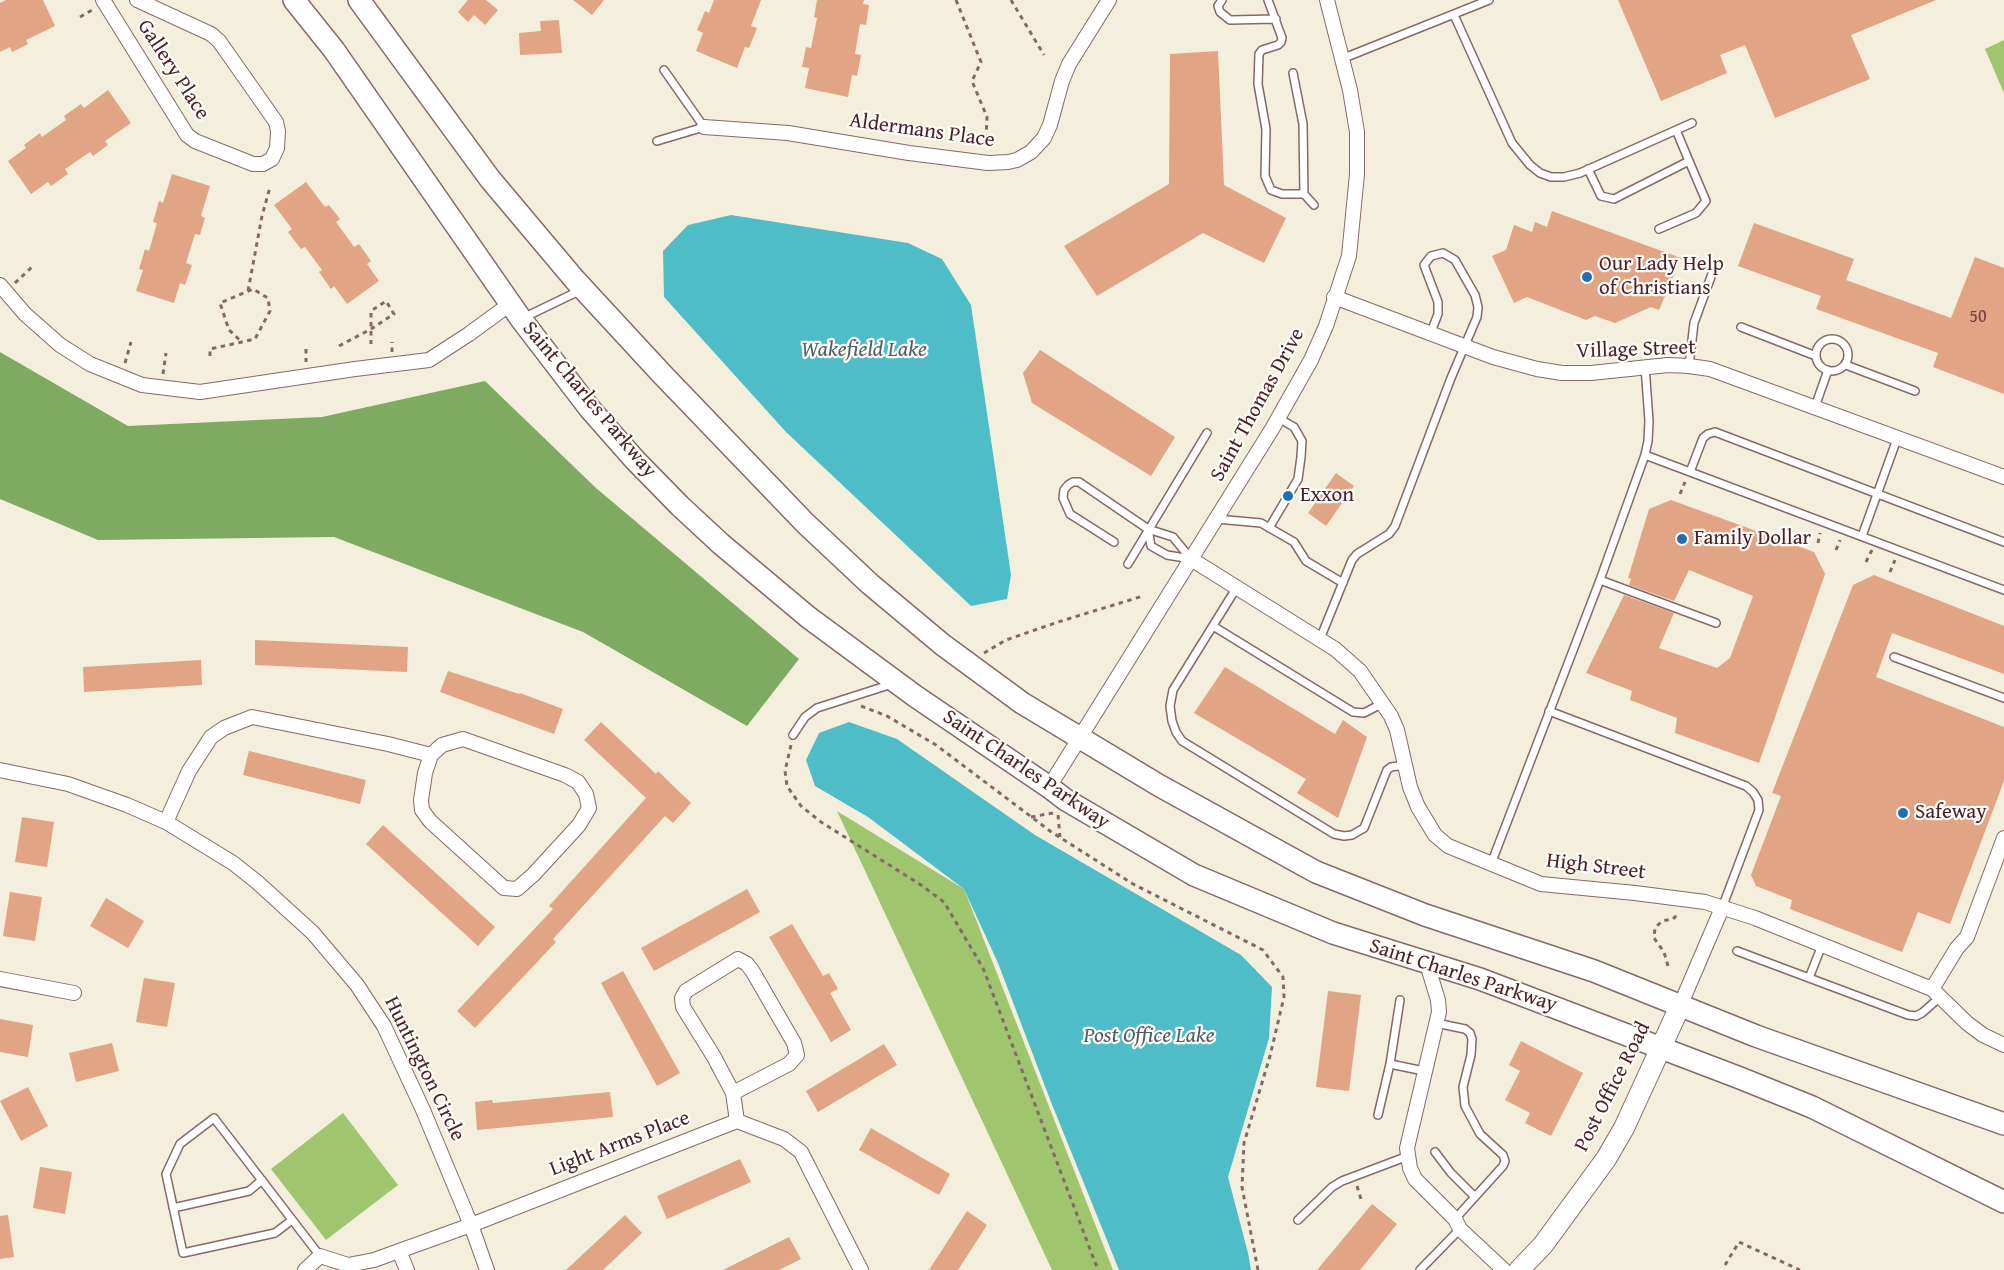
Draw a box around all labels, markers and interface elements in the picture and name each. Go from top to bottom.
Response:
street label: Gallery Place [131,15,215,125]
street label: Aldermans Place [848,108,996,154]
place label: Our Lady Help of Christians [1599,252,1724,302]
marker: Our Lady Help of Christians [1580,270,1594,284]
house number: 50 [1969,306,1987,328]
street label: Saint Charles Parkway [516,317,662,483]
street label: Saint Thomas Drive [1205,324,1311,486]
street label: Village Street [1576,335,1696,365]
water label: Wakefield Lake [801,337,927,363]
place label: Exxon [1300,483,1354,509]
marker: Exxon [1281,489,1295,503]
place label: Family Dollar [1694,526,1811,552]
marker: Family Dollar [1675,532,1689,546]
street label: Saint Charles Parkway [938,705,1114,835]
place label: Safeway [1915,800,1987,826]
marker: Safeway [1896,806,1910,820]
street label: High Street [1545,848,1647,886]
street label: Saint Charles Parkway [1366,934,1560,1018]
street label: Huntington Circle [378,993,470,1145]
street label: Post Office Road [1569,1018,1657,1156]
water label: Post Office Lake [1083,1023,1215,1049]
street label: Light Arms Place [546,1106,694,1182]

